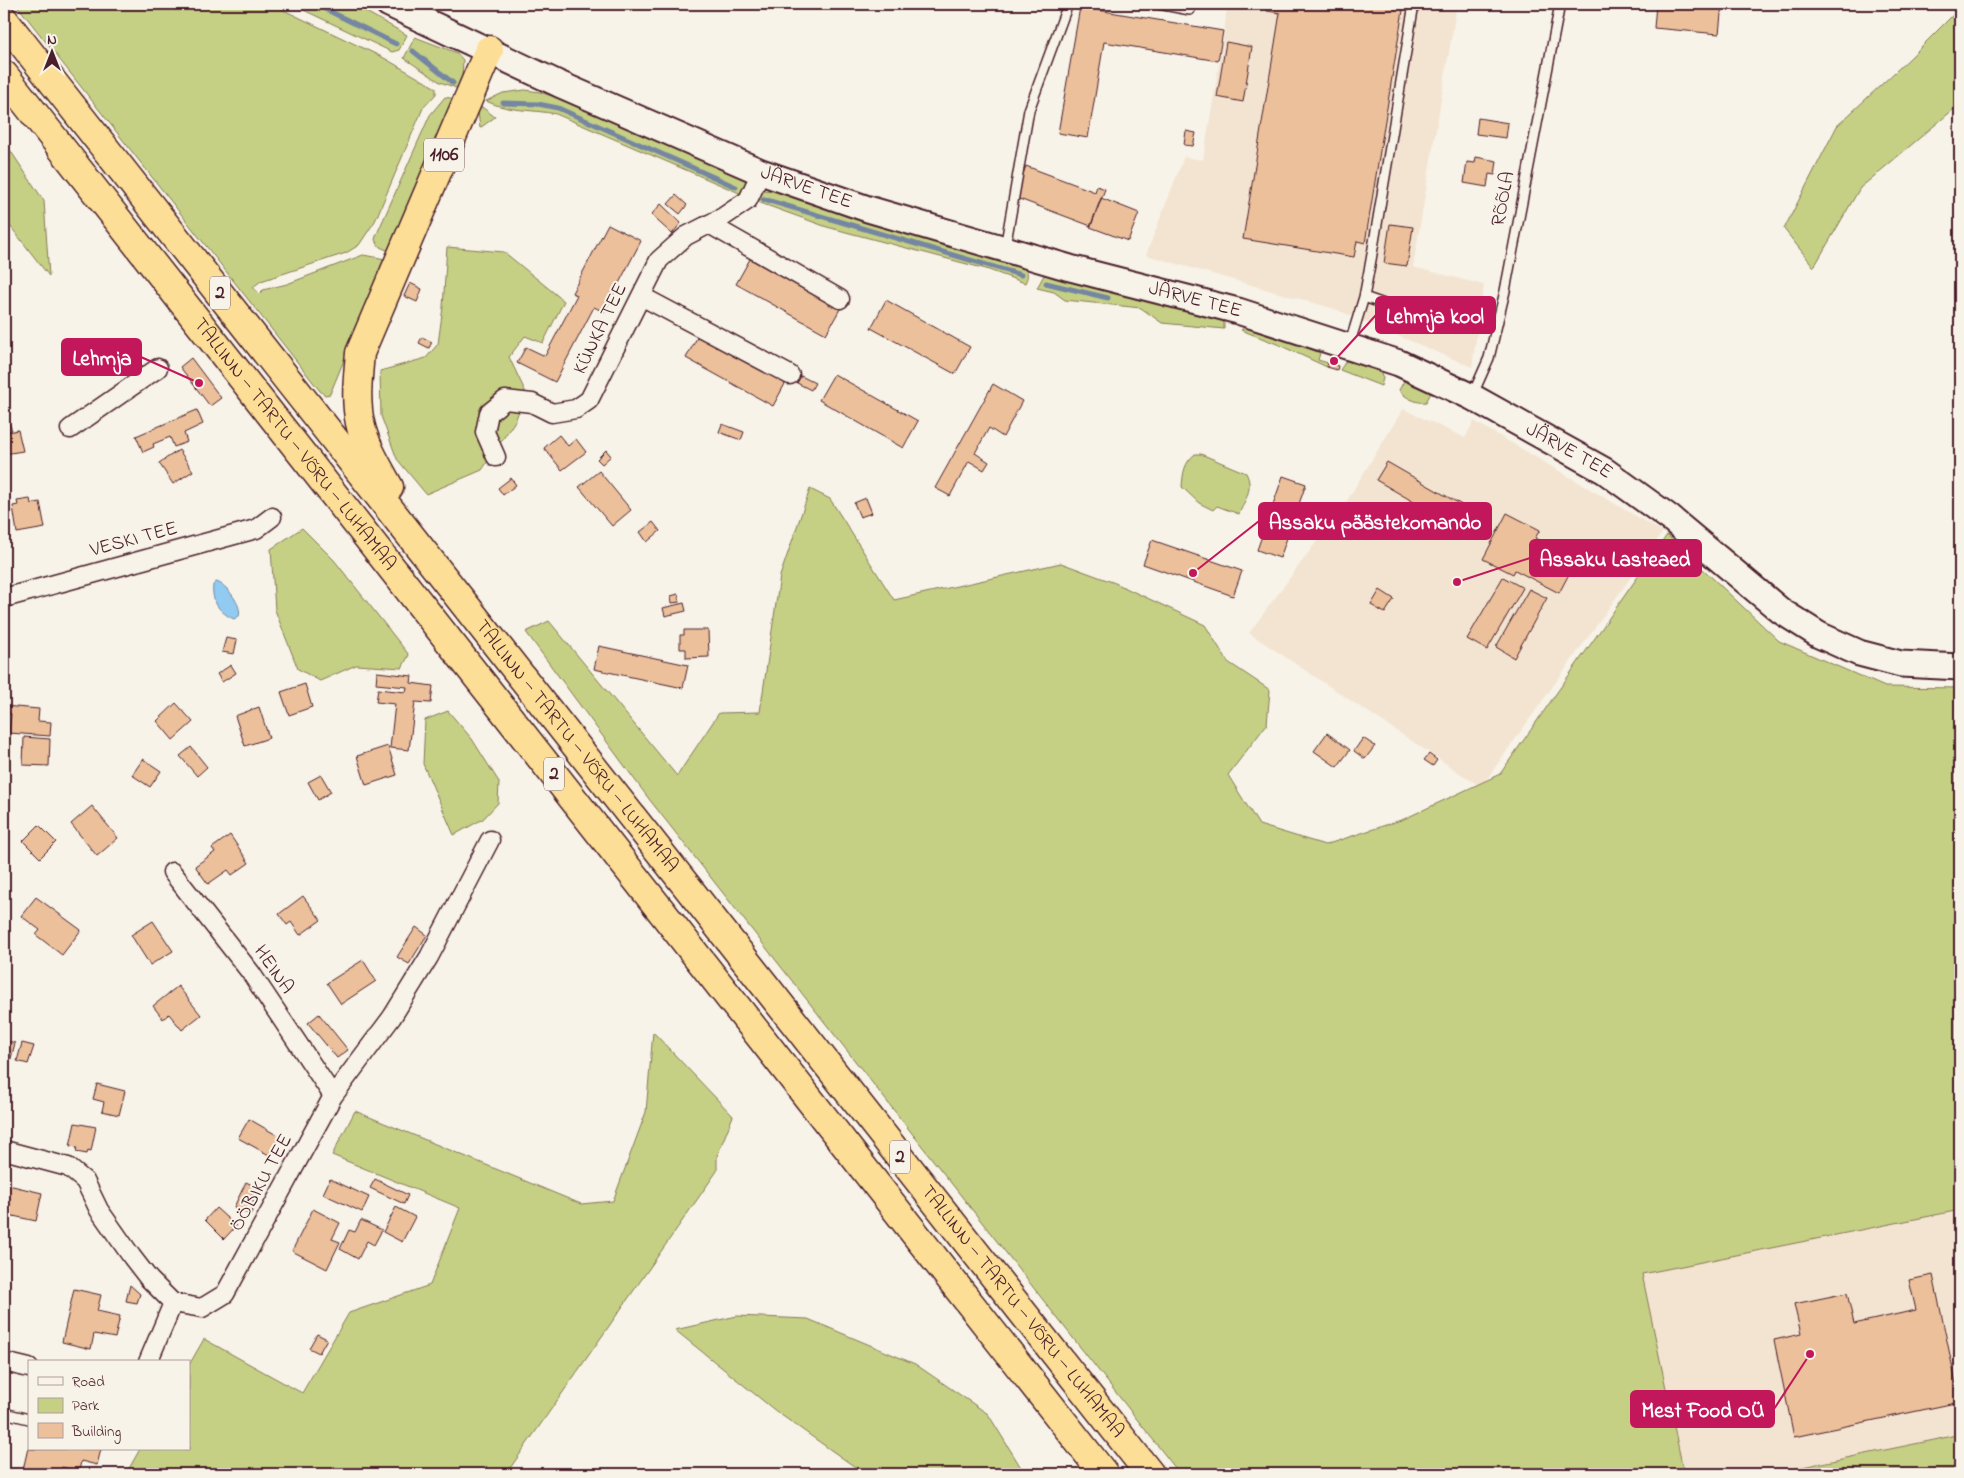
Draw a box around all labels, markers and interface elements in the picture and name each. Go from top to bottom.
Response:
north arrow [28,28,78,78]
text: N [47,30,57,51]
road number: 1106 [424,138,464,172]
street label: JÄRVE TEE [756,158,856,217]
street label: RÕÕLA [1484,169,1524,229]
street label: JÄRVE TEE [1145,274,1245,326]
road number: 2 [210,276,230,310]
street label: KÜNKA TEE [566,278,636,380]
callout: Lehmja kool [1376,297,1495,333]
text: Lehmja kool [1386,303,1485,333]
street label: TALLINN — TARTU — VÕRU — LUHAMAA [186,312,403,577]
callout: Lehmja [62,339,141,375]
text: Lehmja [73,345,132,375]
street label: JÄRVE TEE [1520,415,1619,487]
callout: Assaku päästekomando [1259,503,1491,539]
text: Assaku päästekomando [1269,509,1481,539]
street label: VESKI TEE [86,514,181,566]
callout: Assaku Lasteaed [1530,540,1701,576]
text: Assaku Lasteaed [1540,546,1691,576]
street label: TALLINN — TARTU — VÕRU — LUHAMAA [468,614,685,879]
road number: 2 [544,758,564,791]
street label: HEINA [246,939,300,1001]
street label: ÖÖBIKU TEE [223,1129,301,1237]
road number: 2 [890,1140,910,1174]
street label: TALLINN — TARTU — VÕRU — LUHAMAA [913,1179,1131,1445]
legend [28,1360,190,1450]
text: Road [72,1371,105,1393]
callout: Mest Food OÜ [1631,1391,1774,1427]
text: Park [72,1395,100,1417]
text: Mest Food OÜ [1642,1397,1764,1427]
text: Building [71,1421,121,1444]

